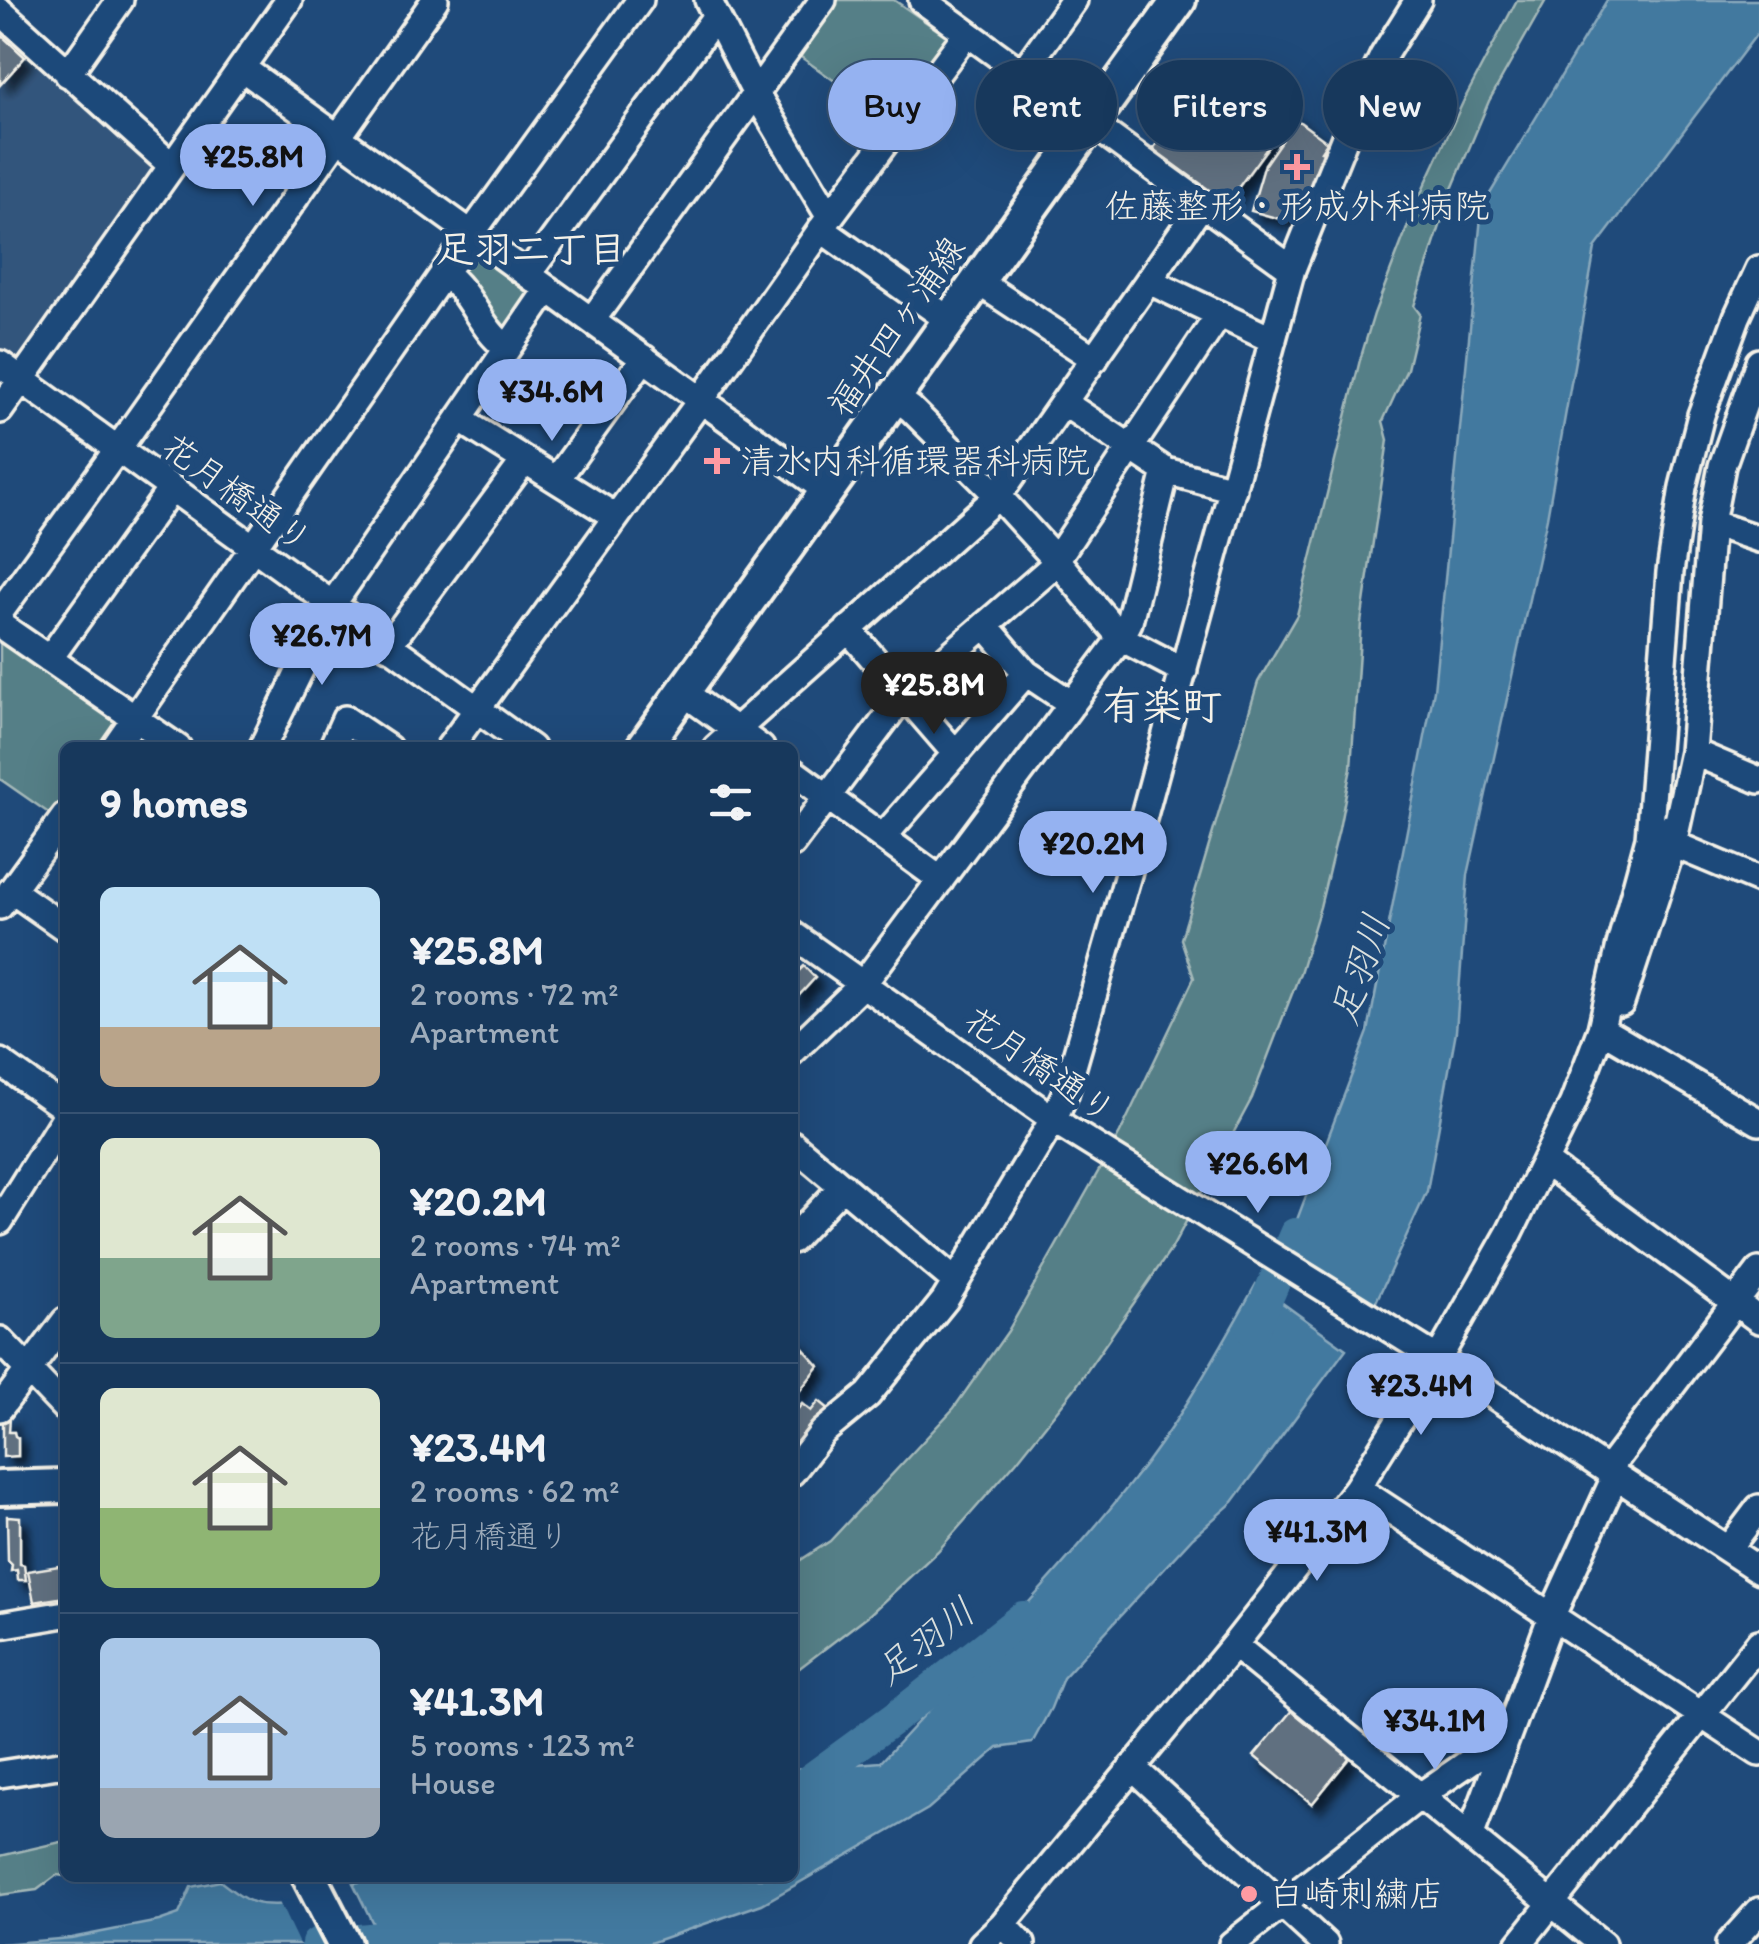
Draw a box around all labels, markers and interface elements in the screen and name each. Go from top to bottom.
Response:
chip: Buy [828,60,956,150]
chip: Rent [976,60,1117,150]
chip: Filters [1137,60,1303,150]
chip: New [1323,60,1457,150]
pin: ¥25.8M [172,124,334,209]
text: ¥25.8M [202,137,304,175]
marker: 佐藤整形・形成外科病院 [1284,154,1310,180]
place label: 佐藤整形・形成外科病院 [1104,185,1490,227]
district label: 足羽二丁目 [436,226,626,272]
street label: 福井四ヶ浦線 [819,228,973,424]
pin: ¥34.6M [471,359,633,444]
text: ¥34.6M [500,372,604,410]
street label: 花月橋通り [154,425,320,561]
place label: 清水内科循環器科病院 [740,440,1090,482]
marker: 清水内科循環器科病院 [704,448,730,474]
pin: ¥26.7M [241,603,403,688]
text: ¥26.7M [272,616,372,654]
pin: ¥25.8M [853,652,1015,737]
text: ¥25.8M [883,665,985,703]
district label: 有楽町 [1102,681,1222,729]
icon: filters [703,775,758,830]
text: 9 homes [100,777,248,828]
pin: ¥20.2M [1012,811,1174,896]
text: ¥20.2M [1041,824,1145,862]
water label: 足羽川 [1321,908,1399,1030]
text: ¥25.8M [410,924,544,975]
icon: home [180,927,300,1047]
text: 2 rooms · 72 m² [410,975,618,1013]
street label: 花月橋通り [956,998,1124,1132]
text: Apartment [410,1013,559,1051]
pin: ¥26.6M [1177,1131,1339,1216]
text: ¥26.6M [1207,1144,1309,1182]
text: ¥20.2M [410,1175,547,1226]
icon: home [180,1178,300,1298]
text: 2 rooms · 74 m² [410,1226,621,1264]
text: Apartment [410,1264,559,1302]
pin: ¥23.4M [1340,1353,1502,1438]
text: ¥23.4M [1369,1366,1473,1404]
text: ¥23.4M [410,1421,547,1472]
icon: home [180,1428,300,1548]
text: 2 rooms · 62 m² [410,1472,619,1510]
pin: ¥41.3M [1236,1499,1398,1584]
text: ¥41.3M [1266,1512,1368,1550]
text: 花月橋通り [410,1517,570,1555]
water label: 足羽川 [866,1588,984,1694]
text: ¥41.3M [410,1675,544,1726]
icon: home [180,1678,300,1798]
pin: ¥34.1M [1354,1688,1516,1773]
text: ¥34.1M [1384,1701,1486,1739]
text: 5 rooms · 123 m² [410,1726,635,1764]
text: House [410,1764,496,1802]
place label: 白崎刺繍店 [1269,1873,1444,1915]
marker: 白崎刺繍店 [1238,1883,1260,1905]

